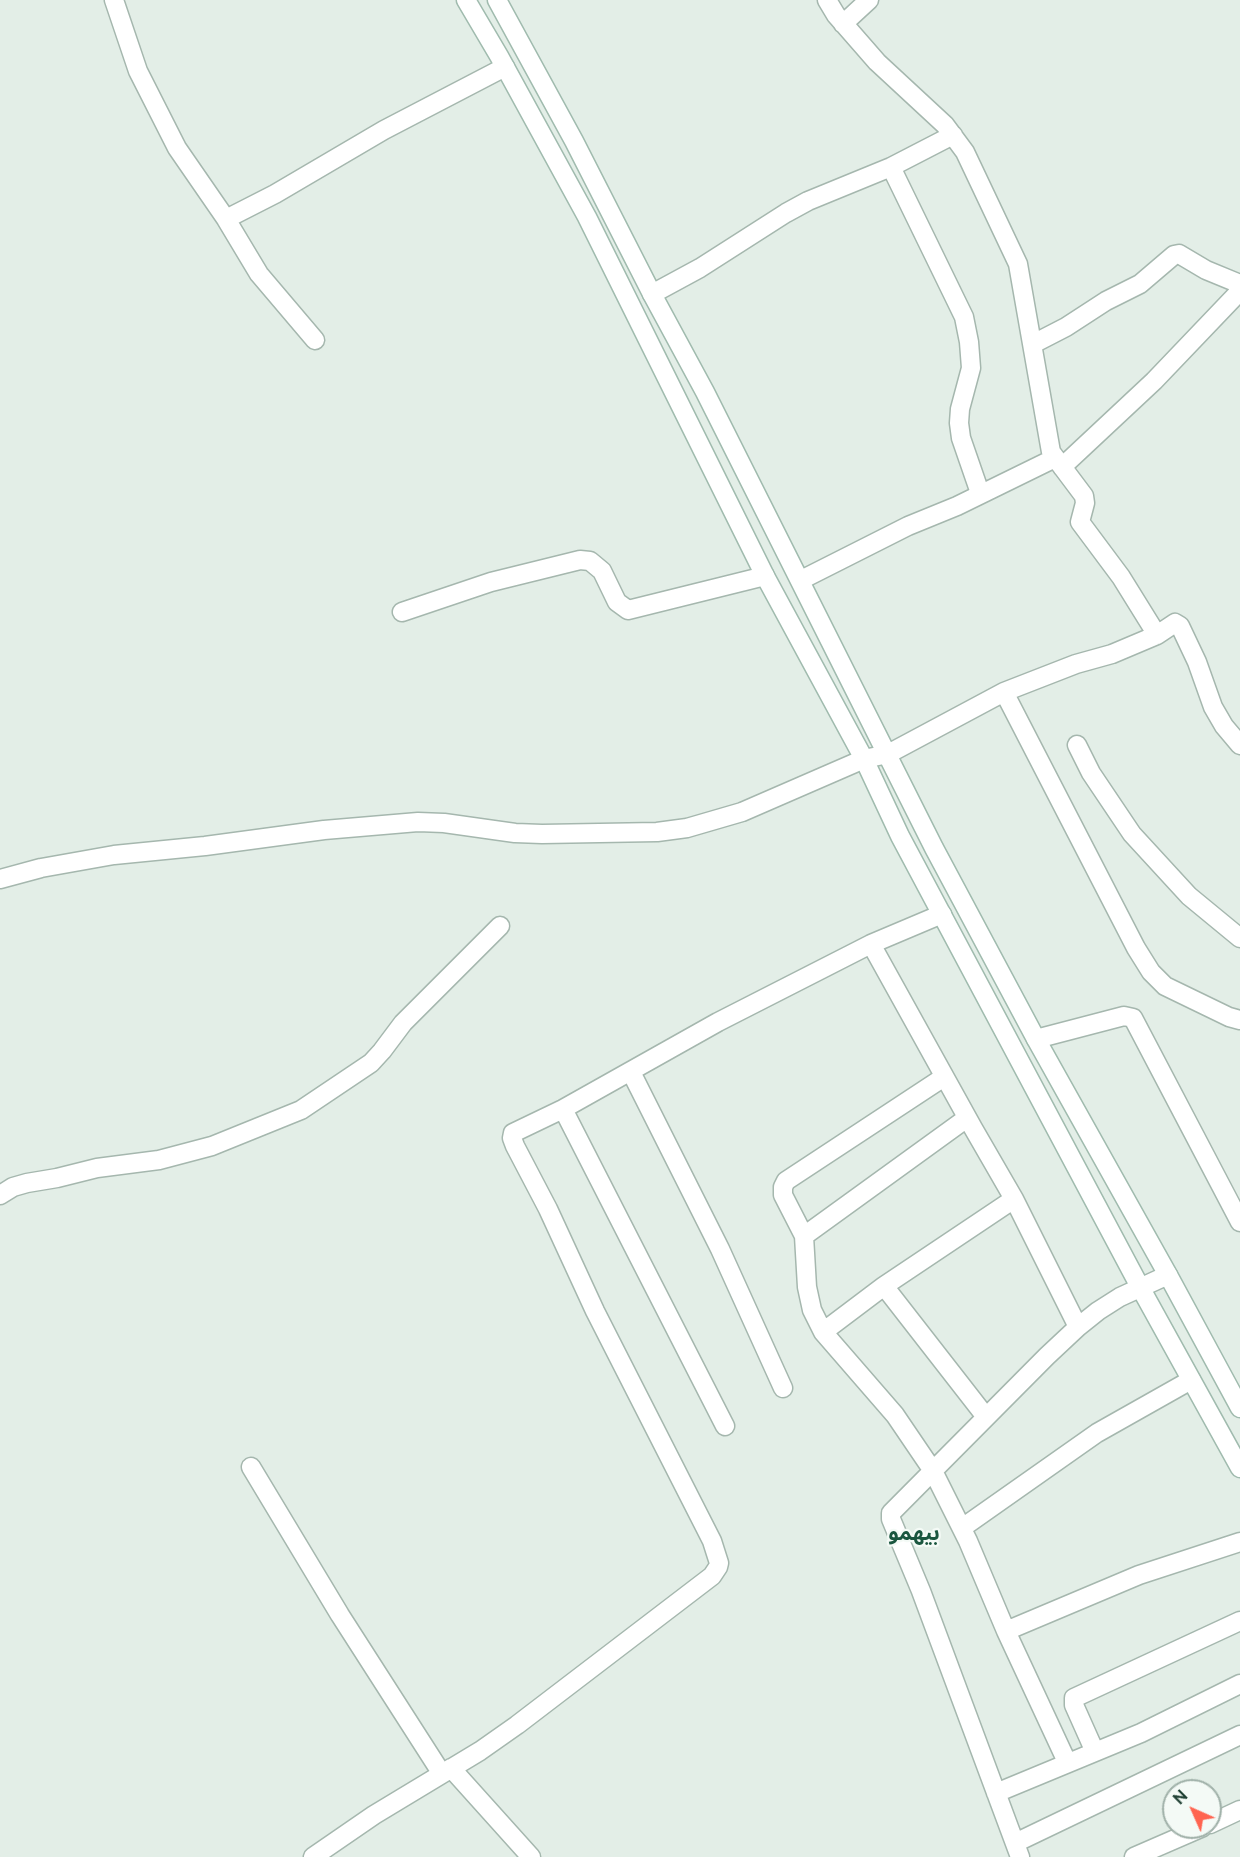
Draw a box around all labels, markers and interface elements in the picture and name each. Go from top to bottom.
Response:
district label: بيهمو [888,1521,940,1547]
north arrow [1162,1779,1222,1839]
text: N [1169,1786,1191,1808]

